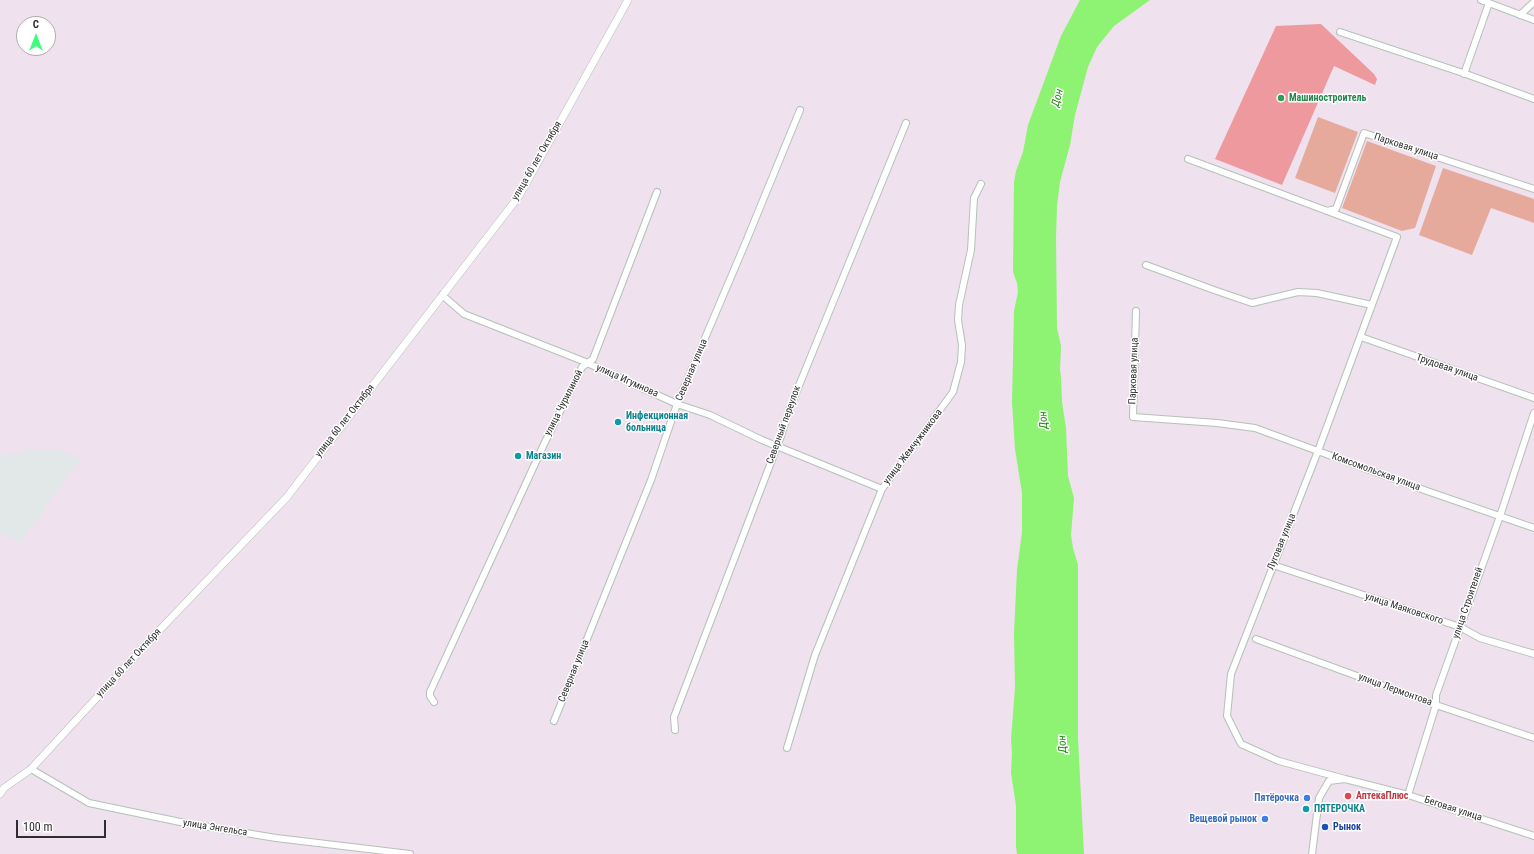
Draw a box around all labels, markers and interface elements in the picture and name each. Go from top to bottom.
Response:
north arrow [16,16,56,56]
text: С [33,18,39,31]
water label: Дон [1049,88,1067,108]
place label: Машиностроитель [1289,92,1366,104]
marker: Машиностроитель [1276,93,1286,103]
street label: улица 60 лет Октября [509,119,565,203]
street label: Парковая улица [1372,131,1440,163]
street label: Северная улица [674,337,710,403]
street label: Парковая улица [1127,337,1141,405]
street label: Трудовая улица [1414,352,1480,384]
street label: улица Игумнова [594,362,660,400]
street label: улица Чурилиной [542,368,586,438]
street label: улица 60 лет Октября [313,382,377,460]
street label: Северный переулок [764,384,804,466]
street label: улица Жемчужникова [881,407,945,487]
place label: Инфекционная больница [626,410,688,434]
water label: Дон [1037,411,1051,429]
marker: Инфекционная больница [613,417,623,427]
place label: Магазин [526,450,561,462]
street label: Комсомольская улица [1330,450,1422,494]
marker: Магазин [513,451,523,461]
street label: Луговая улица [1265,512,1299,572]
street label: улица Строителей [1450,566,1486,640]
street label: улица Маяковского [1363,591,1445,627]
street label: улица 60 лет Октября [94,626,164,700]
street label: Северная улица [556,638,592,704]
street label: улица Лермонтова [1356,671,1434,709]
water label: Дон [1056,735,1070,753]
place label: АптекаПлюс [1356,790,1408,802]
marker: АптекаПлюс [1343,791,1353,801]
place label: Пятёрочка [1254,792,1299,804]
marker: Пятёрочка [1302,793,1312,803]
street label: Беговая улица [1423,794,1483,824]
place label: ПЯТЕРОЧКА [1314,803,1365,815]
marker: ПЯТЕРОЧКА [1301,804,1311,814]
scale bar [18,812,108,838]
place label: Вещевой рынок [1189,813,1257,825]
marker: Вещевой рынок [1260,814,1270,824]
street label: улица Энгельса [182,817,248,839]
text: 100 m [23,820,53,834]
place label: Рынок [1333,821,1361,833]
marker: Рынок [1320,822,1330,832]

